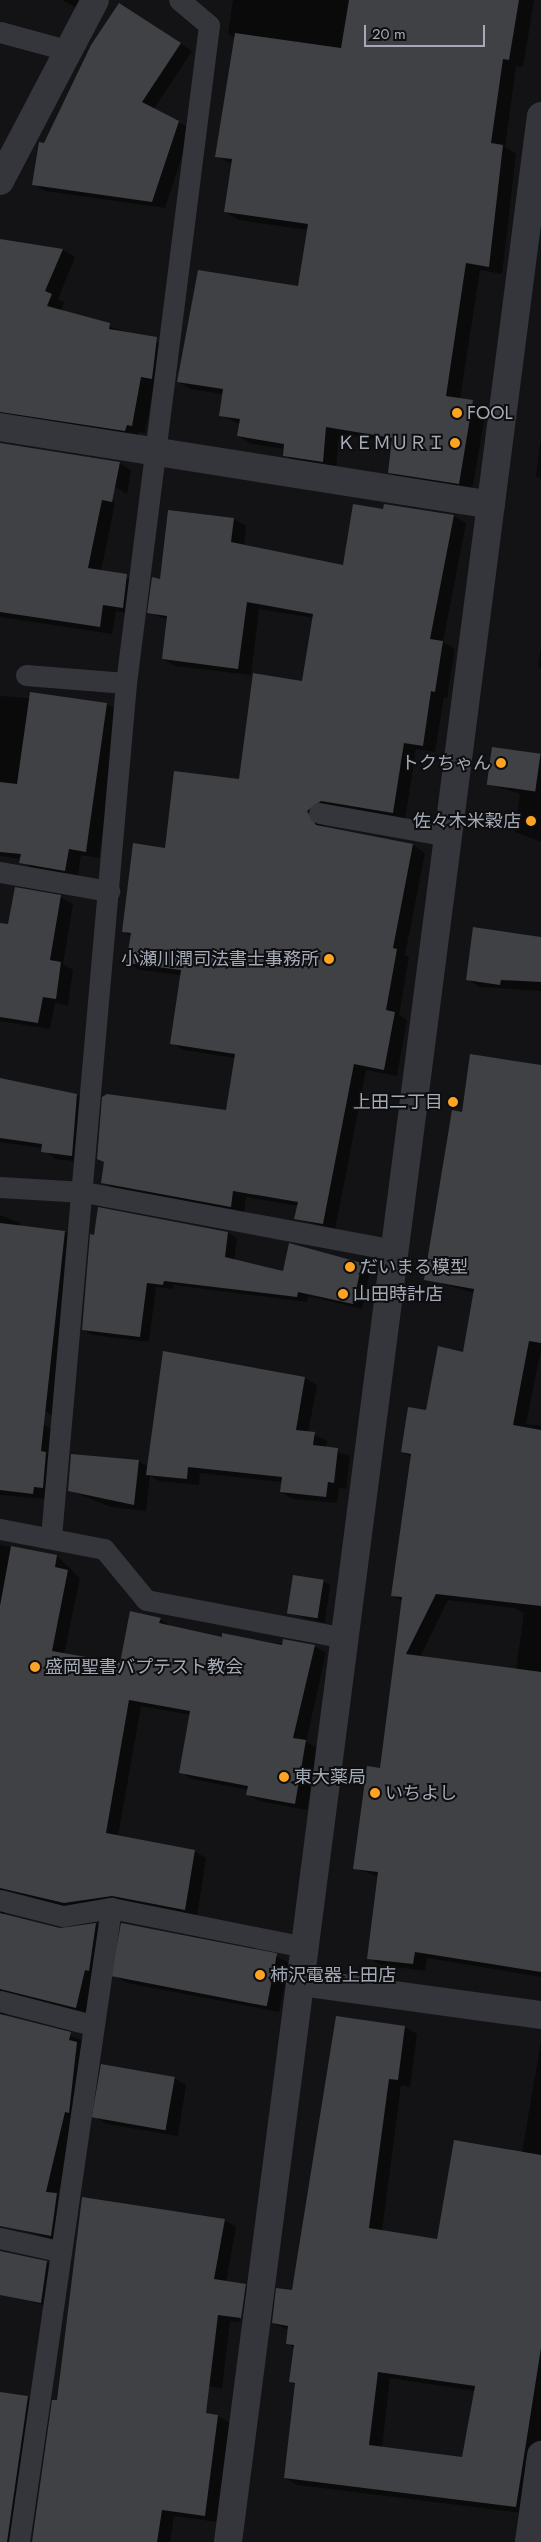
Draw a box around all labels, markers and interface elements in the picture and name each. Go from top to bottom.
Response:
scale bar [366,15,487,47]
text: 20 m [372,23,406,45]
place label: FOOL [467,402,513,424]
marker: FOOL [451,407,463,419]
place label: ＫＥＭＵＲＩ [337,432,445,454]
marker: ＫＥＭＵＲＩ [449,437,461,449]
place label: トクちゃん [401,752,491,774]
marker: トクちゃん [495,757,507,769]
place label: 佐々木米穀店 [413,810,521,832]
marker: 佐々木米穀店 [525,815,537,827]
place label: 小瀬川潤司法書士事務所 [121,948,319,970]
marker: 小瀬川潤司法書士事務所 [323,953,335,965]
place label: 上田二丁目 [353,1091,443,1113]
marker: 上田二丁目 [447,1096,459,1108]
place label: だいまる模型 [360,1256,468,1278]
marker: だいまる模型 [344,1261,356,1273]
place label: 山田時計店 [353,1283,443,1305]
marker: 山田時計店 [337,1288,349,1300]
place label: 盛岡聖書バプテスト教会 [45,1656,243,1678]
marker: 盛岡聖書バプテスト教会 [29,1661,41,1673]
place label: 東大薬局 [294,1766,366,1788]
marker: 東大薬局 [278,1771,290,1783]
place label: いちよし [385,1782,457,1804]
marker: いちよし [369,1787,381,1799]
place label: 柿沢電器上田店 [270,1964,396,1986]
marker: 柿沢電器上田店 [254,1969,266,1981]

